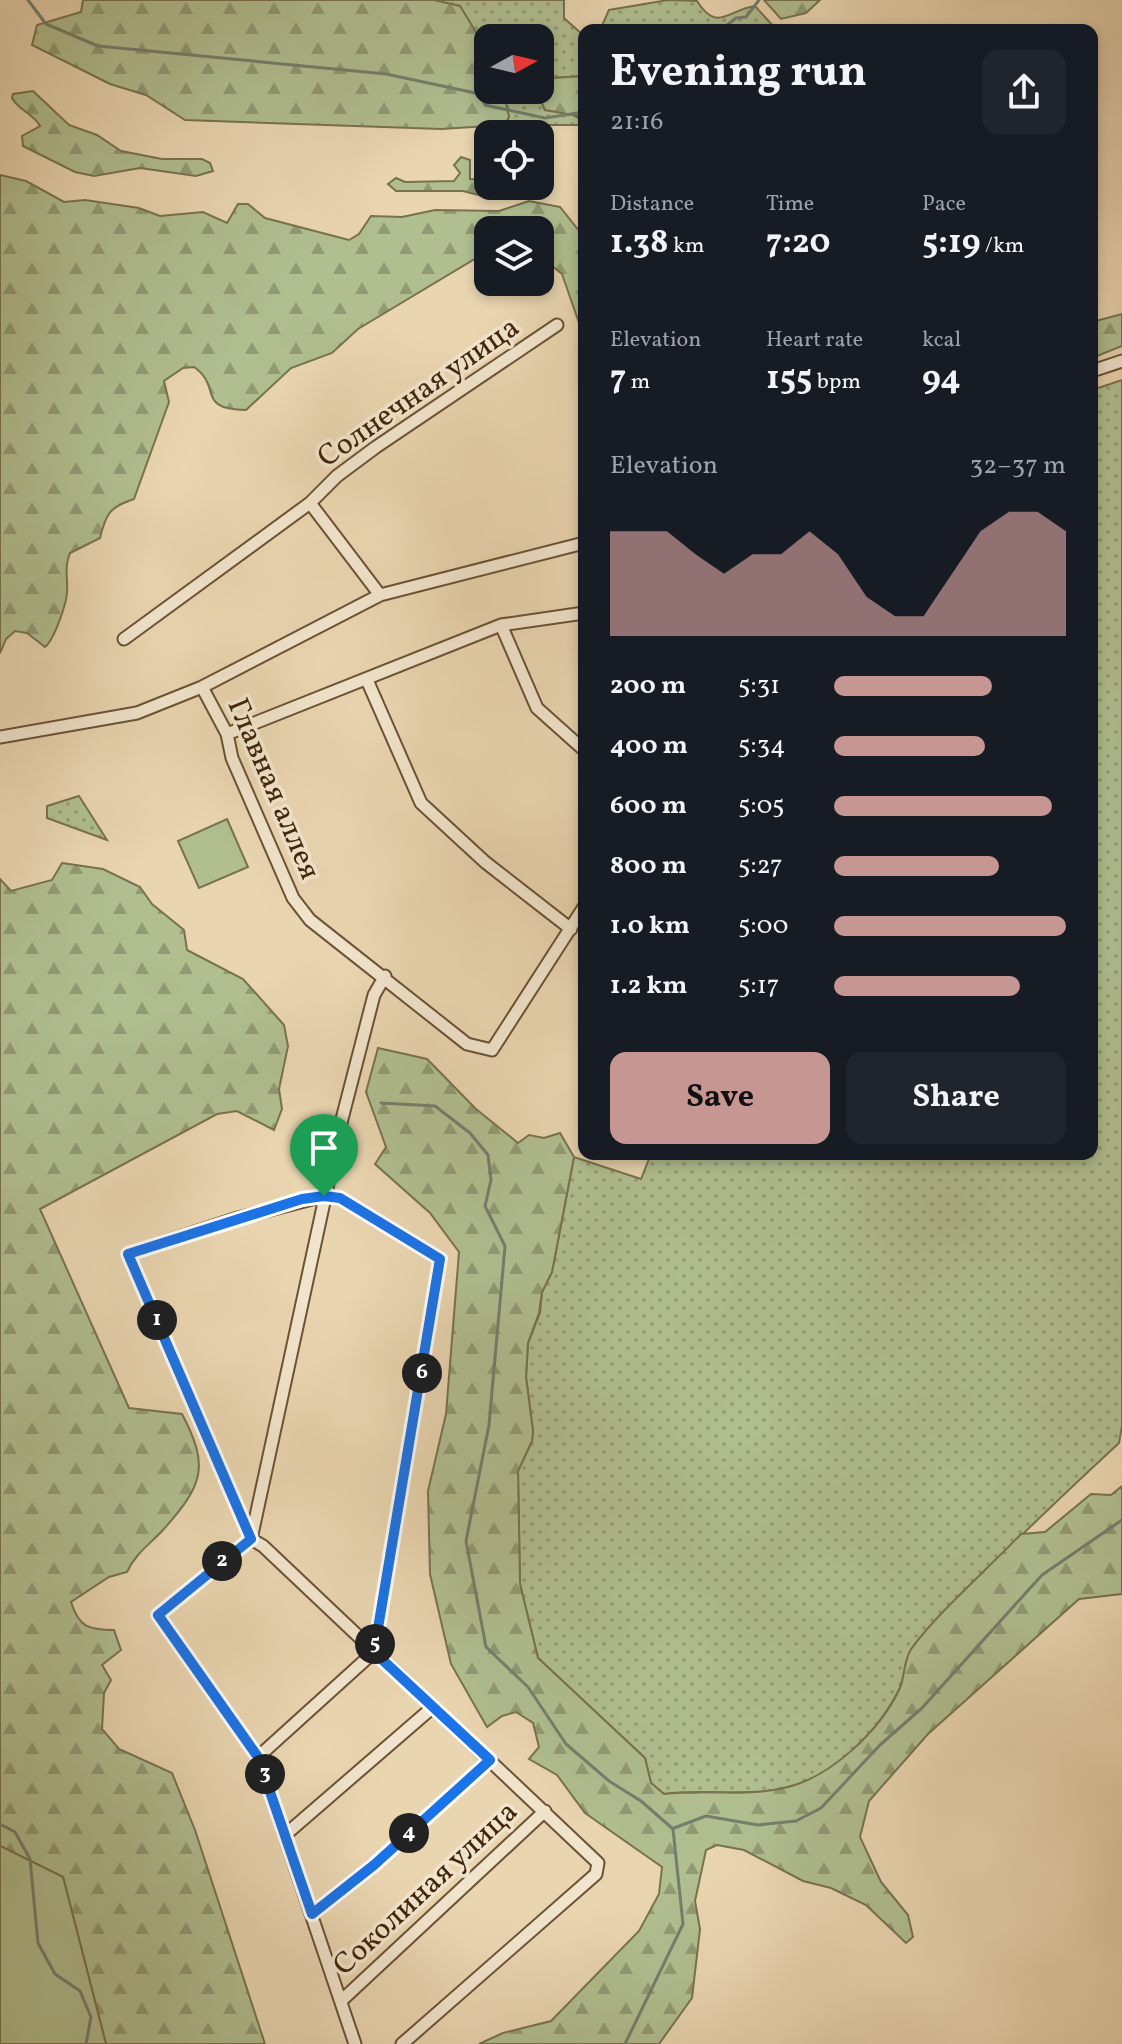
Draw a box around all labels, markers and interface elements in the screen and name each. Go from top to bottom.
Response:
north arrow [474,24,554,104]
map controls [474,24,554,296]
text: Evening run [610,43,867,104]
button: share [982,50,1066,134]
text: 21:16 [610,104,663,140]
button: locate [474,120,554,200]
text: Distance [610,189,694,220]
text: Time [766,189,814,220]
text: Pace [922,189,966,220]
button: layers [474,216,554,296]
text: 1.38 [610,220,669,267]
text: 7:20 [766,220,830,267]
text: 5:19 [922,220,980,267]
text: km [669,231,704,262]
text: /km [980,231,1024,262]
street label: Солнечная улица [309,308,529,478]
text: Elevation [610,325,701,356]
text: Heart rate [766,325,863,356]
text: kcal [922,325,961,356]
text: 7 [610,356,626,403]
text: 155 [766,356,812,403]
text: 94 [922,356,961,403]
text: m [626,367,650,398]
text: bpm [812,367,861,398]
text: Elevation [610,448,718,484]
text: 32–37 m [970,448,1066,484]
text: 200 m [610,668,686,704]
text: 5:31 [738,668,780,704]
street label: Главная аллея [216,692,330,886]
text: 400 m [610,728,688,764]
text: 5:34 [738,728,786,764]
text: 600 m [610,788,687,824]
text: 5:05 [738,788,785,824]
text: 800 m [610,848,687,884]
text: 5:27 [738,848,783,884]
text: 1.0 km [610,908,690,944]
text: 5:00 [738,908,788,944]
text: 1.2 km [610,968,687,1004]
text: 5:17 [738,968,779,1004]
button: Save [610,1052,830,1144]
button: Share [846,1052,1066,1144]
pin [290,1114,358,1196]
icon: arrive [302,1126,346,1170]
pin: 1 [137,1300,177,1340]
text: 1 [153,1304,161,1335]
pin: 6 [402,1353,442,1393]
text: 6 [416,1357,428,1388]
pin: 2 [202,1541,242,1581]
text: 2 [216,1545,228,1576]
pin: 5 [355,1624,395,1664]
text: 5 [370,1628,380,1659]
pin: 3 [245,1754,285,1794]
text: 3 [259,1758,271,1789]
street label: Соколиная улица [324,1792,528,1986]
pin: 4 [389,1813,429,1853]
text: 4 [402,1817,416,1848]

